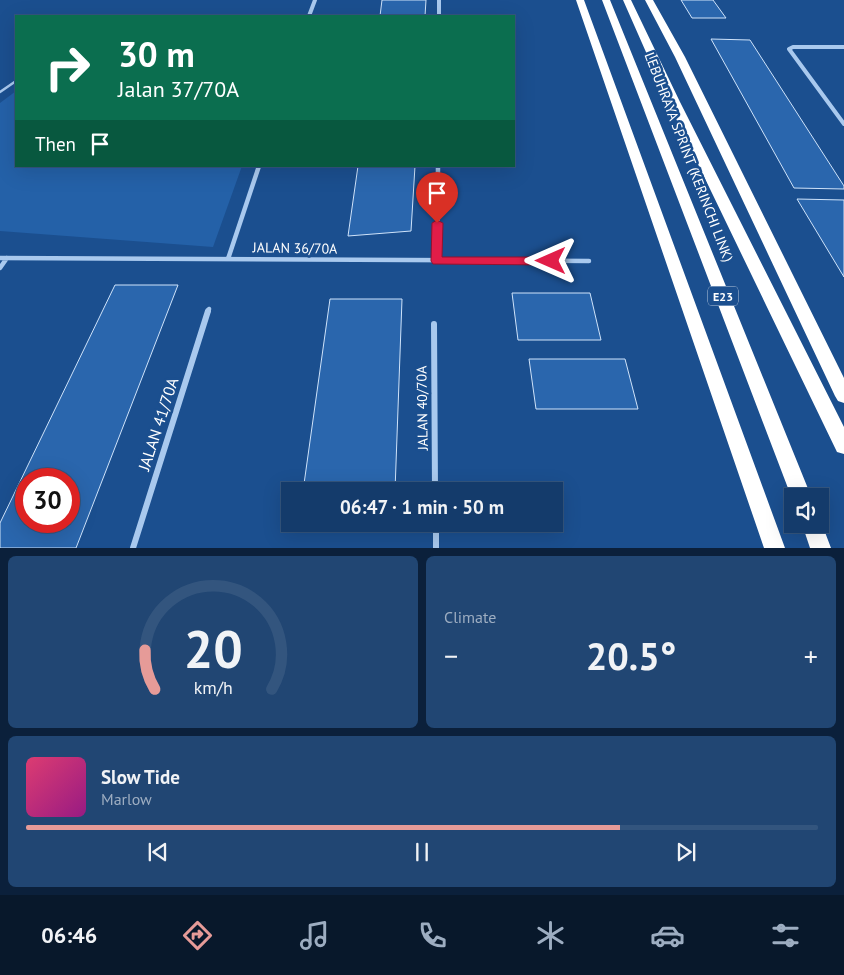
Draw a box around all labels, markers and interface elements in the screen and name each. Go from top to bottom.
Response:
text: 30 m [118,31,195,77]
icon: right [35,35,100,100]
street label: LEBUHRAYA SPRINT (KERINCHI LINK) [641,50,737,264]
text: Jalan 37/70A [118,75,239,103]
icon: arrive [86,130,114,158]
text: Then [35,132,76,156]
pin [416,172,458,223]
icon: arrive [423,179,451,207]
position arrow [524,234,576,286]
street label: JALAN 36/70A [252,238,338,258]
road number: E23 [708,286,738,306]
street label: JALAN 40/70A [412,365,432,451]
street label: JALAN 41/70A [133,374,183,474]
speed limit sign: 30 [15,468,80,533]
map controls [784,488,829,533]
button: sound [784,488,829,533]
text: 06:47 · 1 min · 50 m [340,495,504,519]
text: Climate [444,607,496,627]
text: 20 [184,615,242,682]
text: 20.5° [586,631,676,680]
text: − [444,637,458,674]
text: + [804,637,818,674]
text: km/h [193,676,233,699]
text: Slow Tide [101,765,180,789]
text: Marlow [101,789,152,809]
icon: previous [144,838,172,866]
icon: pause [408,838,436,866]
icon: next [672,838,700,866]
icon: directions [180,918,215,953]
icon: music [297,918,332,953]
icon: phone [415,918,450,953]
icon: climate [533,918,568,953]
icon: car [650,918,685,953]
icon: filters [768,918,803,953]
text: 06:46 [41,921,97,949]

